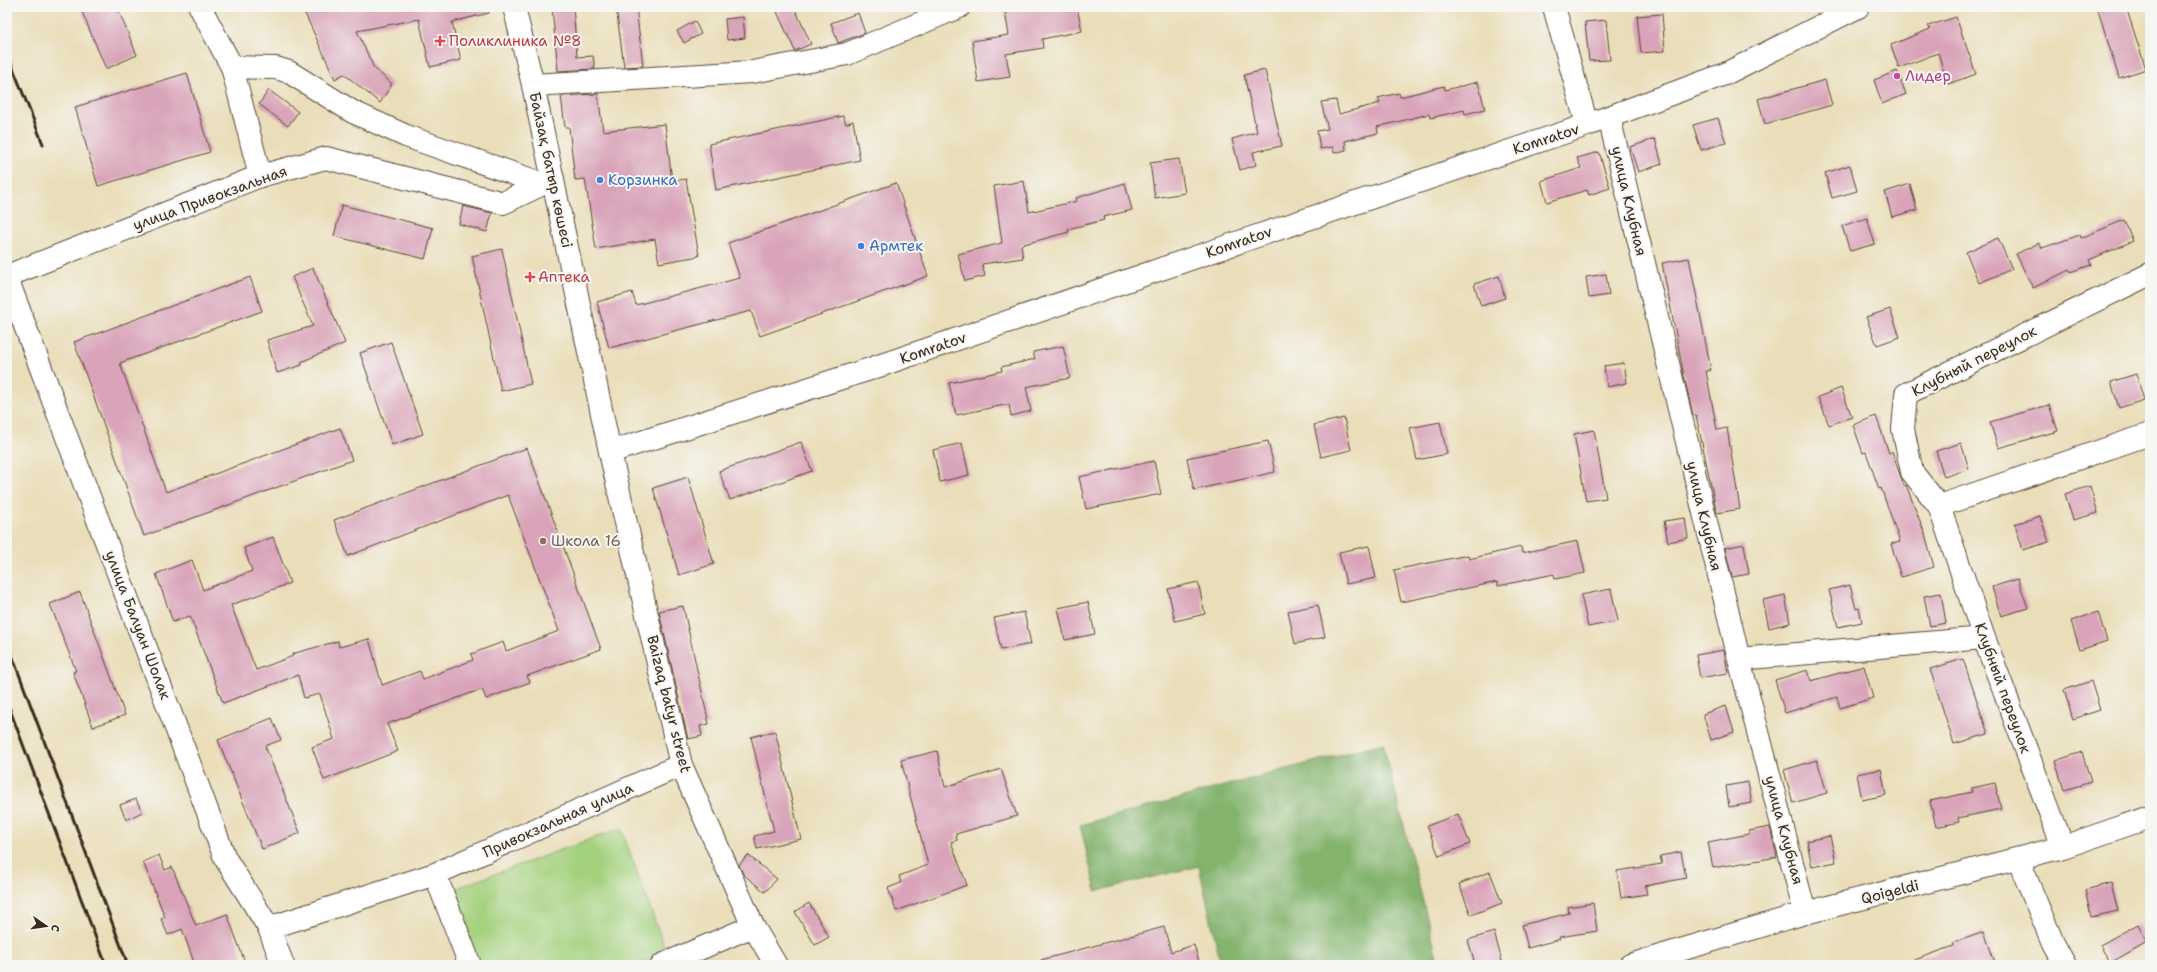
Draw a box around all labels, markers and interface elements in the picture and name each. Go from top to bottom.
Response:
place label: Поликлиника №8 [449,31,581,51]
marker: Поликлиника №8 [434,35,446,47]
place label: Лидер [1905,66,1951,86]
marker: Лидер [1892,71,1902,81]
street label: Байзақ батыр көшесі [525,90,577,250]
street label: Komratov [1510,119,1582,159]
street label: улица Клубная [1607,144,1651,258]
street label: улица Привокзальная [130,161,290,235]
place label: Корзинка [608,170,678,190]
marker: Корзинка [595,175,605,185]
street label: Komratov [1203,221,1275,263]
place label: Армтек [869,236,923,256]
marker: Армтек [856,241,866,251]
place label: Аптека [538,267,591,287]
marker: Аптека [525,272,535,282]
street label: Клубный переулок [1908,321,2040,401]
street label: Komratov [897,327,969,369]
street label: улица Клубная [1682,459,1726,573]
place label: Школа 16 [551,531,621,551]
marker: Школа 16 [538,536,548,546]
street label: улица Балуан Шолак [100,548,176,702]
street label: Клубный переулок [1970,620,2036,756]
street label: Baizaq batyr street [642,633,696,775]
street label: улица Клубная [1760,773,1808,887]
street label: Привокзальная улица [480,777,637,862]
street label: Qoigeldi [1859,875,1921,909]
north arrow [26,906,66,946]
text: С [47,923,63,933]

